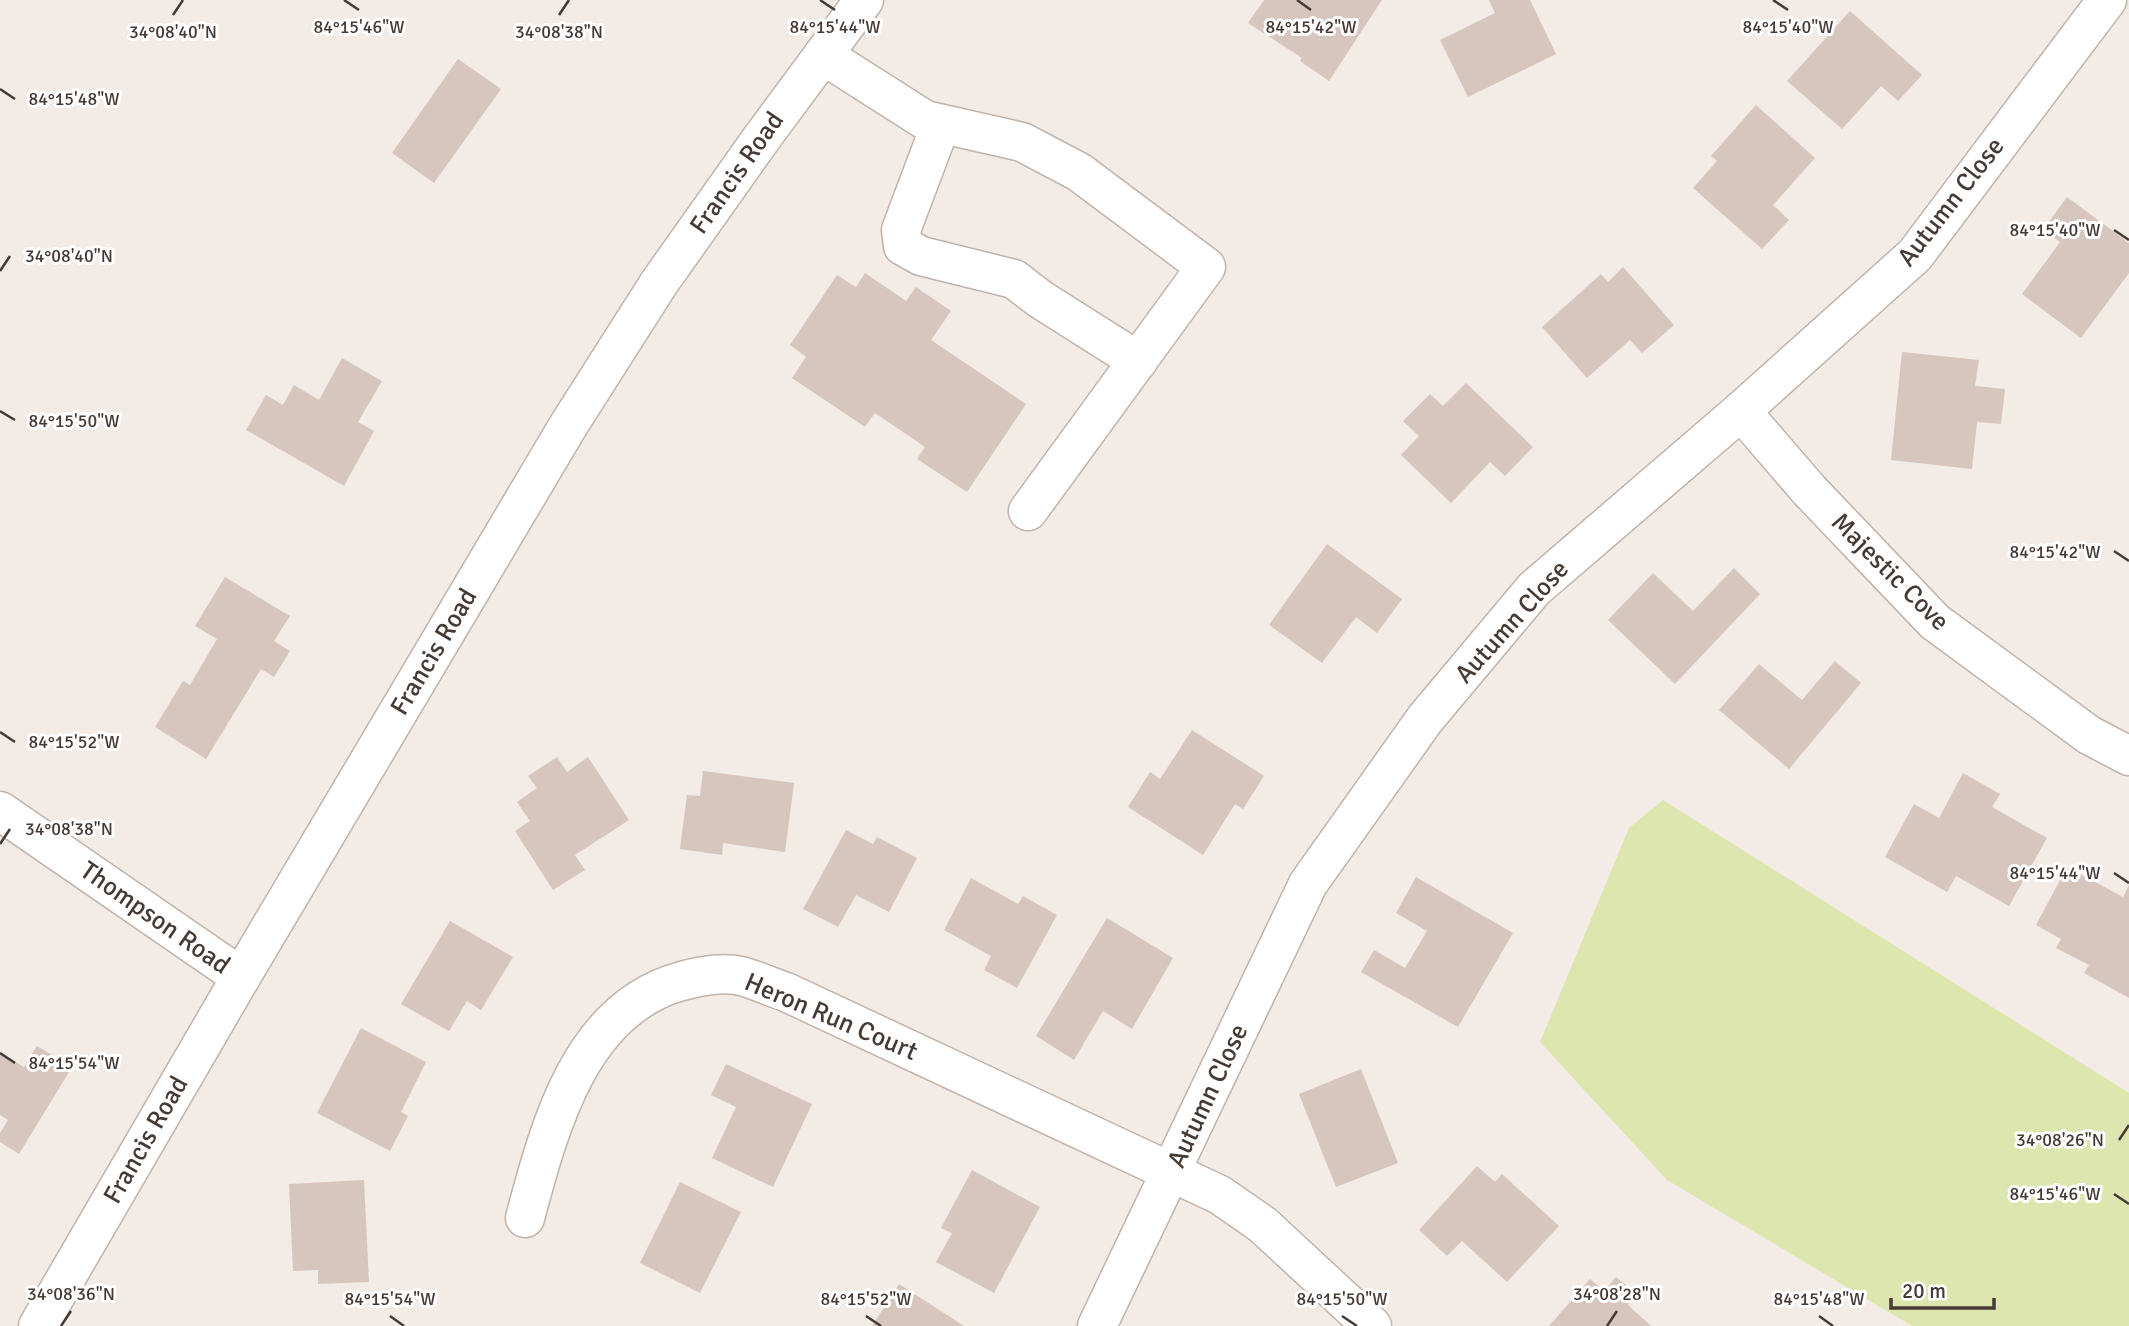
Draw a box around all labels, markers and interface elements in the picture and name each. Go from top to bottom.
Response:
text: 84°15'46"W [314,16,404,38]
text: 84°15'44"W [790,16,880,38]
text: 84°15'42"W [1266,16,1356,38]
text: 84°15'40"W [1743,16,1833,38]
text: 34°08'40"N [129,21,217,43]
text: 34°08'38"N [515,21,603,43]
text: 84°15'48"W [29,88,119,110]
street label: Francis Road [683,106,791,240]
street label: Autumn Close [1891,131,2011,273]
text: 84°15'40"W [2010,219,2100,241]
text: 34°08'40"N [25,245,113,267]
text: 84°15'50"W [29,410,119,432]
street label: Majestic Cove [1824,506,1956,638]
text: 84°15'42"W [2010,541,2100,563]
street label: Autumn Close [1448,554,1576,690]
street label: Francis Road [384,583,484,721]
text: 84°15'52"W [29,731,119,753]
text: 34°08'38"N [25,818,113,840]
street label: Thompson Road [74,855,236,981]
text: 84°15'44"W [2010,862,2100,884]
street label: Heron Run Court [740,966,922,1068]
street label: Autumn Close [1161,1019,1255,1173]
text: 84°15'54"W [29,1052,119,1074]
street label: Francis Road [97,1070,195,1210]
text: 34°08'26"N [2016,1129,2104,1151]
text: 84°15'46"W [2010,1183,2100,1205]
scale bar [1891,1266,1994,1310]
text: 20 m [1902,1278,1946,1304]
text: 34°08'36"N [27,1283,115,1305]
text: 34°08'28"N [1573,1283,1661,1305]
text: 84°15'54"W [345,1288,435,1310]
text: 84°15'52"W [821,1288,911,1310]
text: 84°15'50"W [1297,1288,1387,1310]
text: 84°15'48"W [1774,1288,1864,1310]

